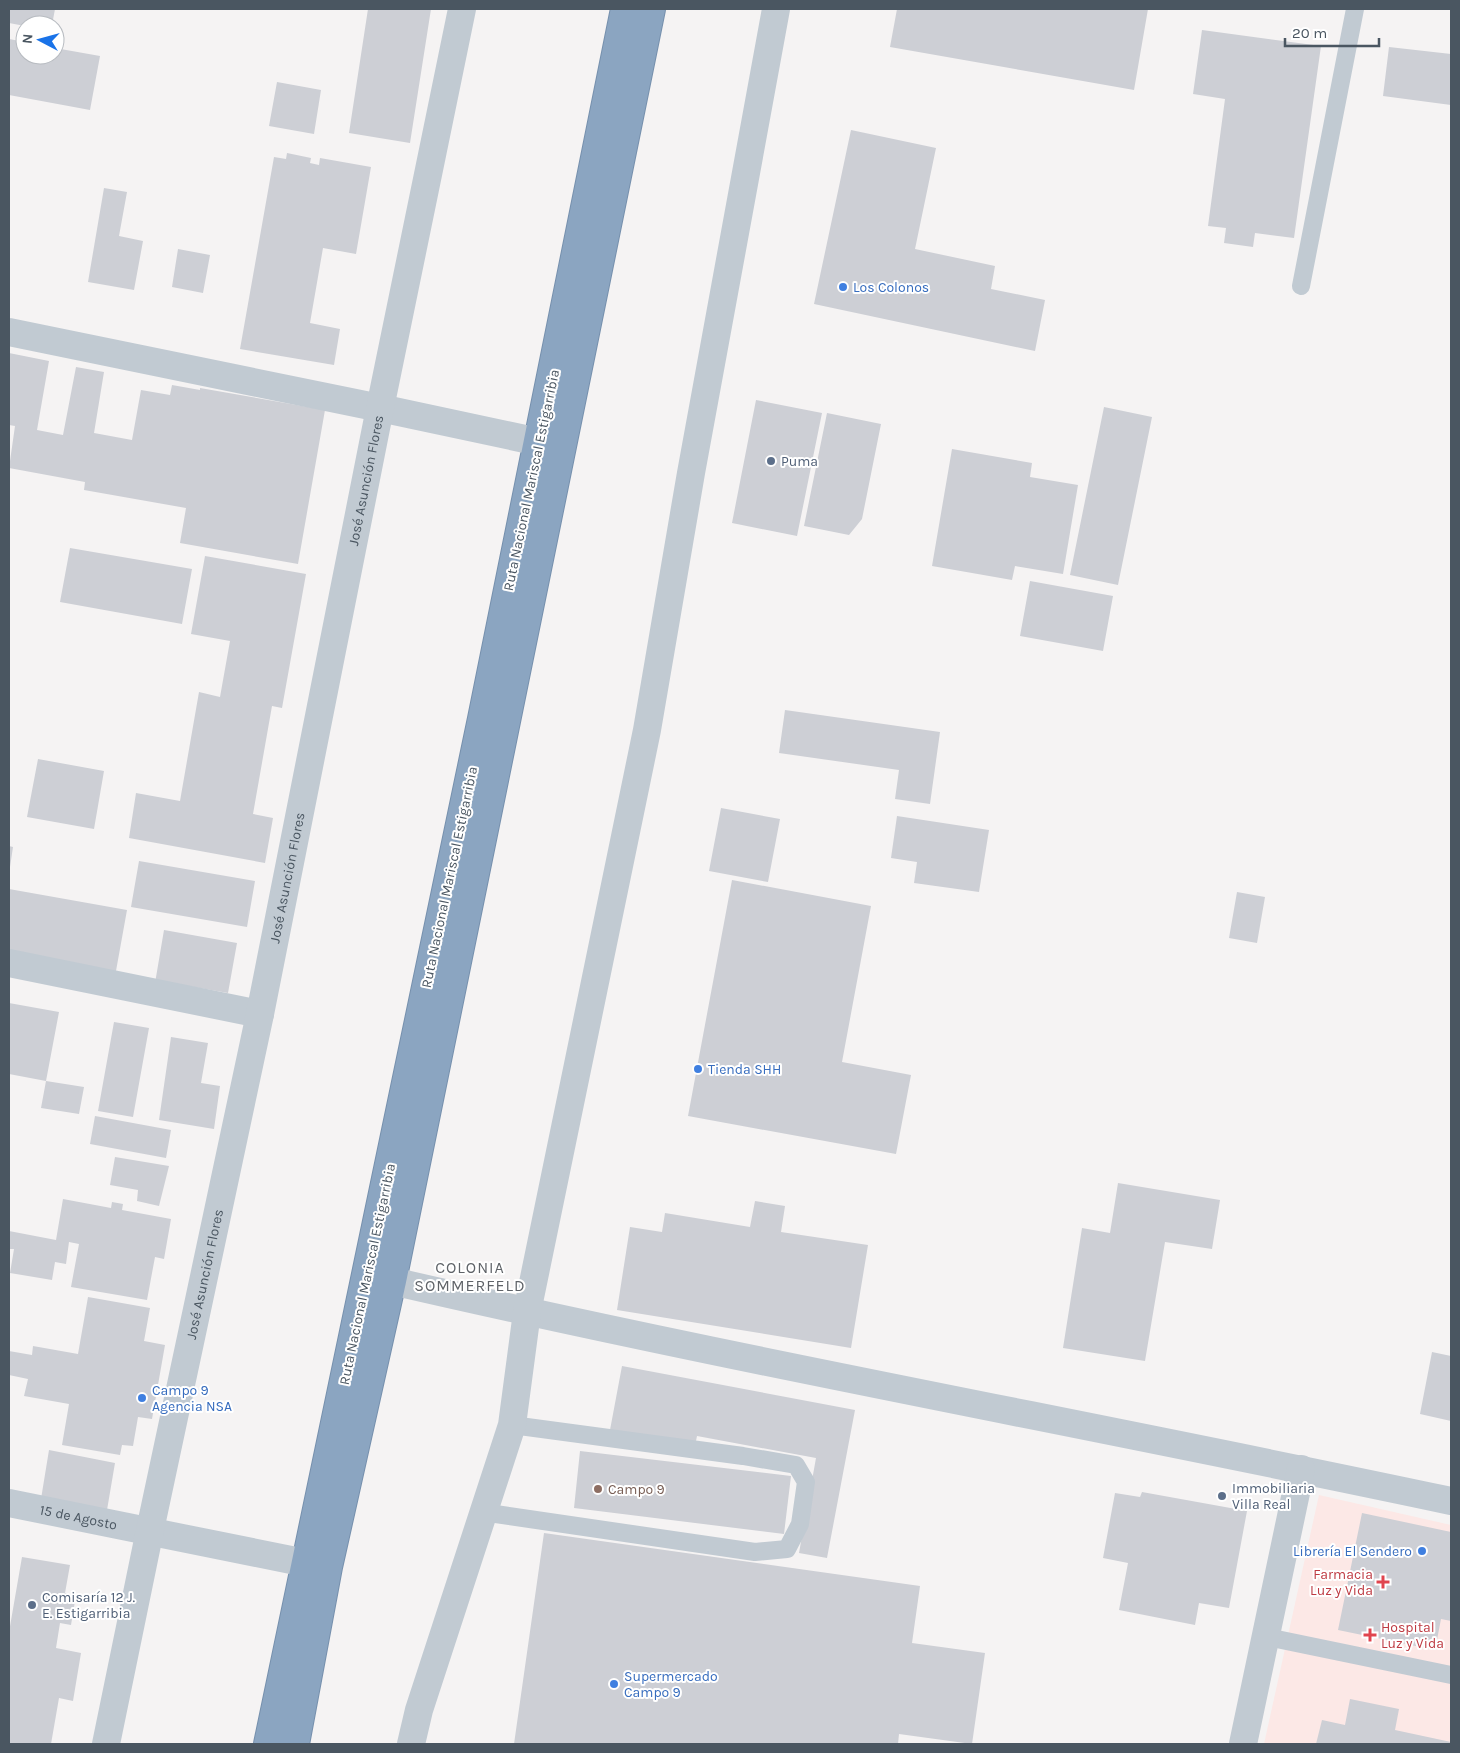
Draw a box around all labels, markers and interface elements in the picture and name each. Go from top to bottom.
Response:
north arrow [15,15,65,65]
scale bar [1285,15,1379,47]
text: 20 m [1292,24,1327,42]
text: N [19,33,37,45]
place label: Los Colonos [853,279,929,296]
marker: Los Colonos [837,281,849,293]
street label: Ruta Nacional Mariscal Estigarribia [500,368,563,592]
street label: José Asunción Flores [345,414,387,547]
place label: Puma [781,453,818,470]
marker: Puma [765,455,777,467]
street label: Ruta Nacional Mariscal Estigarribia [418,765,481,989]
street label: José Asunción Flores [266,811,309,945]
place label: Tienda SHH [708,1061,781,1078]
marker: Tienda SHH [692,1063,704,1075]
street label: Ruta Nacional Mariscal Estigarribia [336,1162,399,1386]
street label: José Asunción Flores [183,1208,227,1341]
district label: COLONIA SOMMERFELD [414,1258,526,1295]
place label: Campo 9 Agencia NSA [152,1382,232,1415]
marker: Campo 9 Agencia NSA [136,1392,148,1404]
place label: Immobiliaria Villa Real [1232,1480,1315,1513]
place label: Campo 9 [608,1481,665,1498]
marker: Campo 9 [592,1483,604,1495]
marker: Immobiliaria Villa Real [1216,1490,1228,1502]
street label: 15 de Agosto [38,1501,119,1534]
place label: Librería El Sendero [1293,1543,1412,1560]
marker: Librería El Sendero [1416,1545,1428,1557]
place label: Farmacia Luz y Vida [1310,1566,1373,1599]
marker: Farmacia Luz y Vida [1377,1576,1389,1588]
place label: Comisaría 12 J. E. Estigarribia [42,1589,136,1622]
marker: Comisaría 12 J. E. Estigarribia [26,1599,38,1611]
place label: Hospital Luz y Vida [1381,1619,1444,1652]
marker: Hospital Luz y Vida [1363,1628,1377,1642]
place label: Supermercado Campo 9 [624,1668,718,1701]
marker: Supermercado Campo 9 [608,1678,620,1690]

